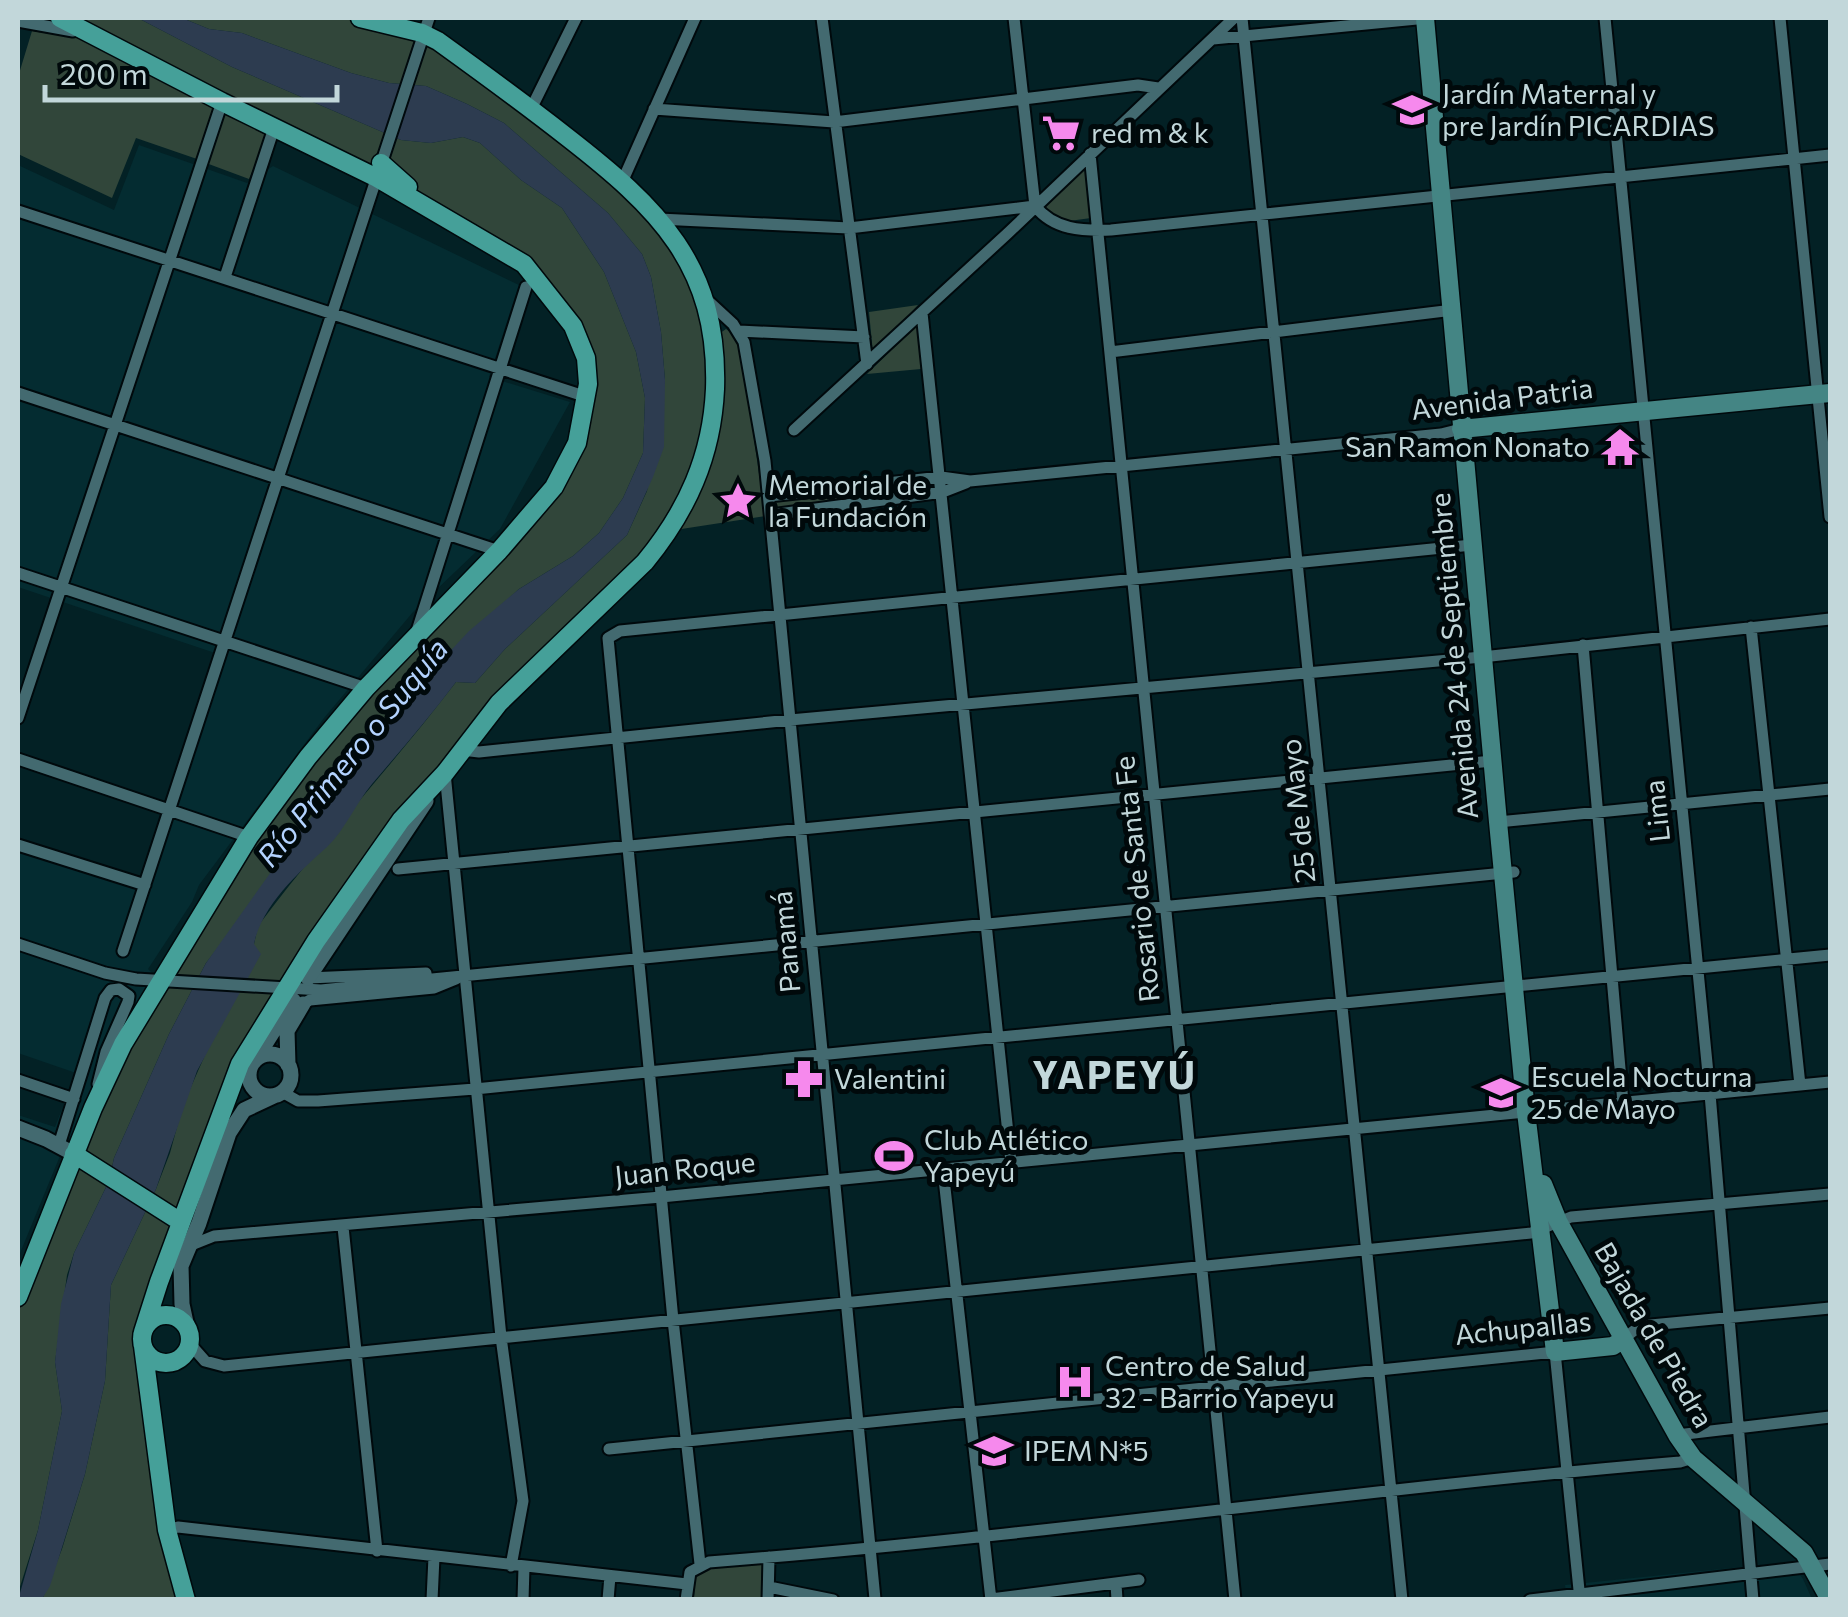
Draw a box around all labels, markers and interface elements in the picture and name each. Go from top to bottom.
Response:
scale bar [45,40,338,102]
text: 200 m [60,54,148,91]
place label: Jardín Maternal y pre Jardín PICARDIAS [1442,76,1715,142]
school or university icon: Jardín Maternal y pre Jardín PICARDIAS [1391,89,1433,131]
supermarket icon: red m & k [1040,112,1082,154]
place label: red m & k [1091,115,1209,149]
street label: Avenida Patria [1409,370,1595,426]
temple icon: San Ramon Nonato [1599,426,1641,468]
place label: San Ramon Nonato [1345,429,1590,463]
place label: Memorial de la Fundación [768,467,927,533]
place icon: Memorial de la Fundación [717,480,759,522]
street label: Avenida 24 de Septiembre [1422,492,1484,821]
water label: Río Primero o Suquía [248,630,454,873]
street label: 25 de Mayo [1273,737,1321,885]
street label: Rosario de Santa Fe [1106,754,1166,1004]
street label: Lima [1636,778,1676,844]
street label: Panamá [764,890,806,994]
district label: YAPEYÚ [1032,1050,1198,1097]
pharmacy icon: Valentini [783,1058,825,1100]
place label: Escuela Nocturna 25 de Mayo [1531,1059,1752,1125]
place label: Valentini [834,1061,946,1095]
school or university icon: Escuela Nocturna 25 de Mayo [1480,1072,1522,1114]
place label: Club Atlético Yapeyú [924,1122,1088,1188]
sports icon: Club Atlético Yapeyú [873,1135,915,1177]
street label: Juan Roque [613,1144,757,1192]
street label: Bajada de Piedra [1588,1236,1722,1433]
street label: Achupallas [1453,1303,1593,1351]
place label: Centro de Salud 32 - Barrio Yapeyu [1105,1348,1335,1414]
hospital icon: Centro de Salud 32 - Barrio Yapeyu [1054,1361,1096,1403]
school or university icon: IPEM N*5 [973,1430,1015,1472]
place label: IPEM N*5 [1024,1433,1149,1467]

